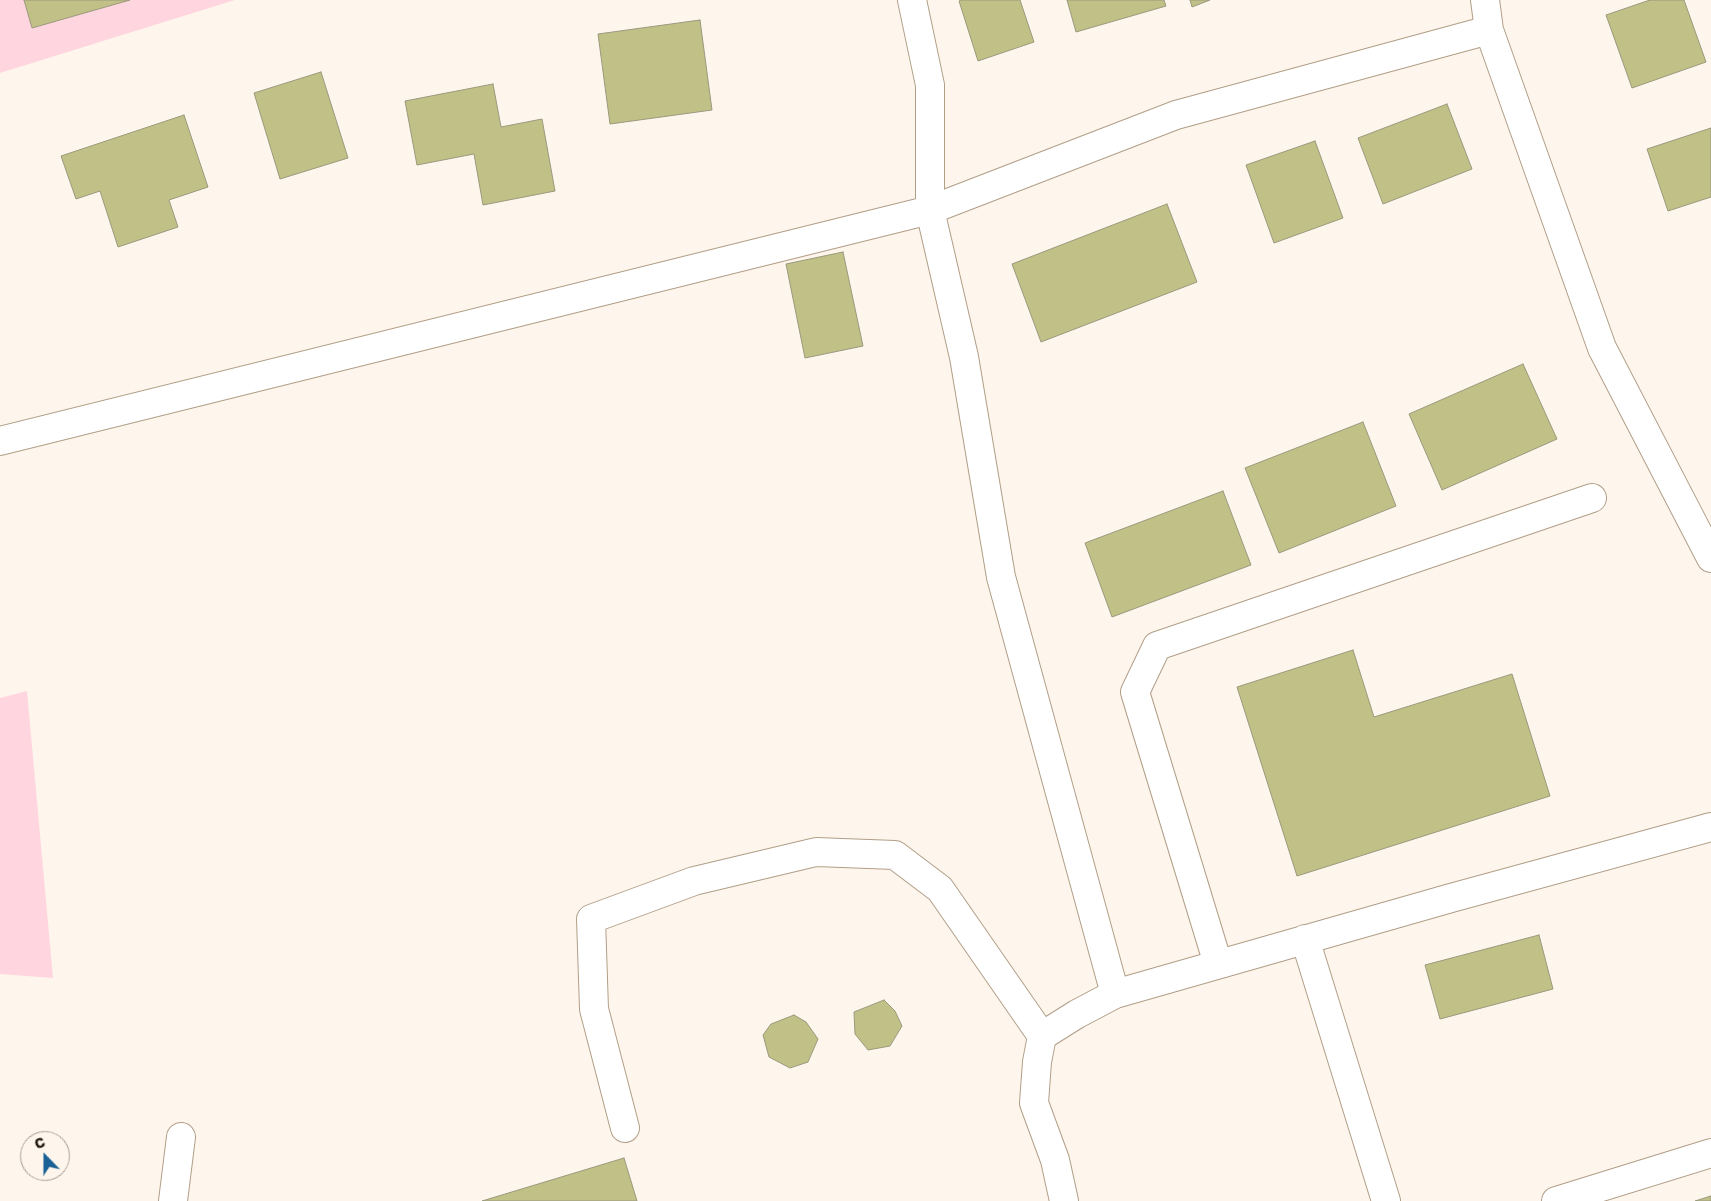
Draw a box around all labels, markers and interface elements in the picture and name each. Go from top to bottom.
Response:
north arrow [20,1131,70,1181]
text: С [32,1133,47,1152]

